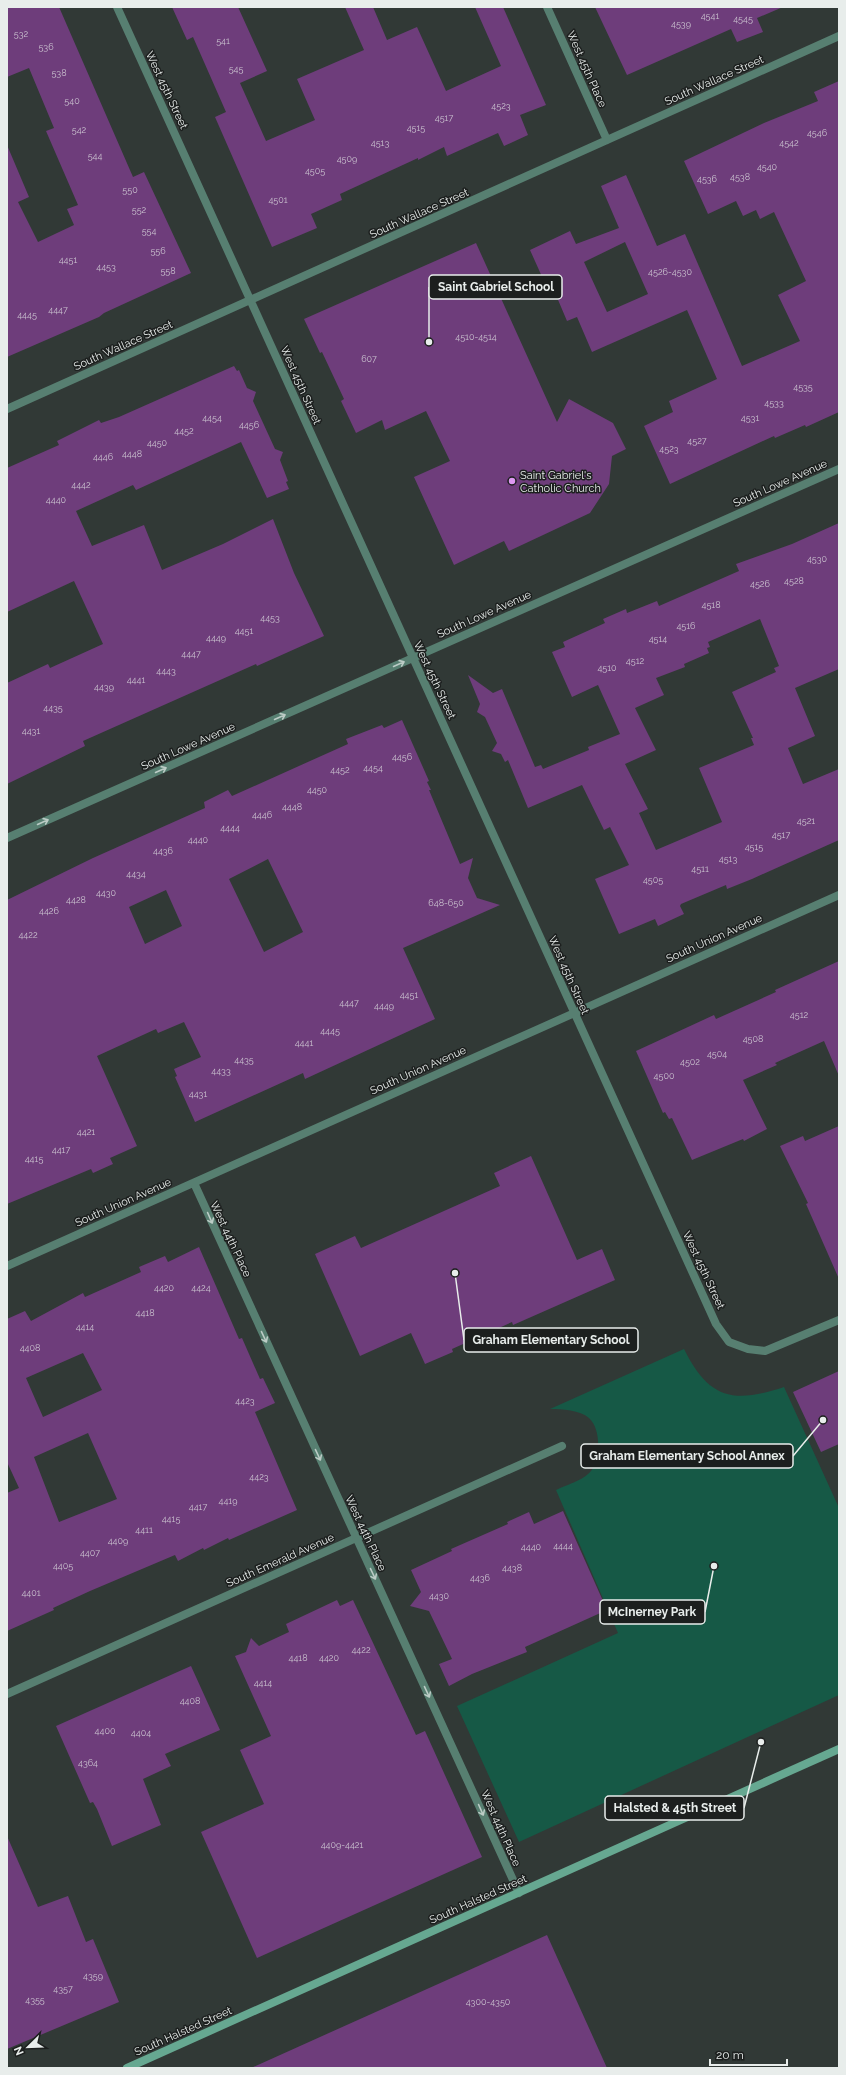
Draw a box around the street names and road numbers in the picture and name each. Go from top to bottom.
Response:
street label: West 45th Place [564,29,609,110]
street label: West 45th Street [143,49,190,132]
street label: South Wallace Street [663,53,766,108]
street label: South Wallace Street [368,186,471,241]
street label: South Wallace Street [72,318,175,373]
street label: West 45th Street [277,344,324,427]
street label: South Lowe Avenue [731,457,830,510]
street label: South Lowe Avenue [435,588,534,641]
street label: West 45th Street [411,639,458,722]
street label: South Lowe Avenue [139,720,238,773]
street label: South Union Avenue [664,911,765,965]
street label: West 45th Street [545,934,592,1017]
street label: South Union Avenue [368,1043,469,1097]
street label: South Union Avenue [73,1175,174,1229]
street label: West 44th Place [207,1199,254,1280]
street label: West 45th Street [680,1229,727,1312]
street label: West 44th Place [342,1493,389,1574]
street label: South Emerald Avenue [224,1531,337,1590]
street label: West 44th Place [478,1788,523,1869]
street label: South Halsted Street [427,1872,529,1927]
street label: South Halsted Street [132,2004,234,2059]

